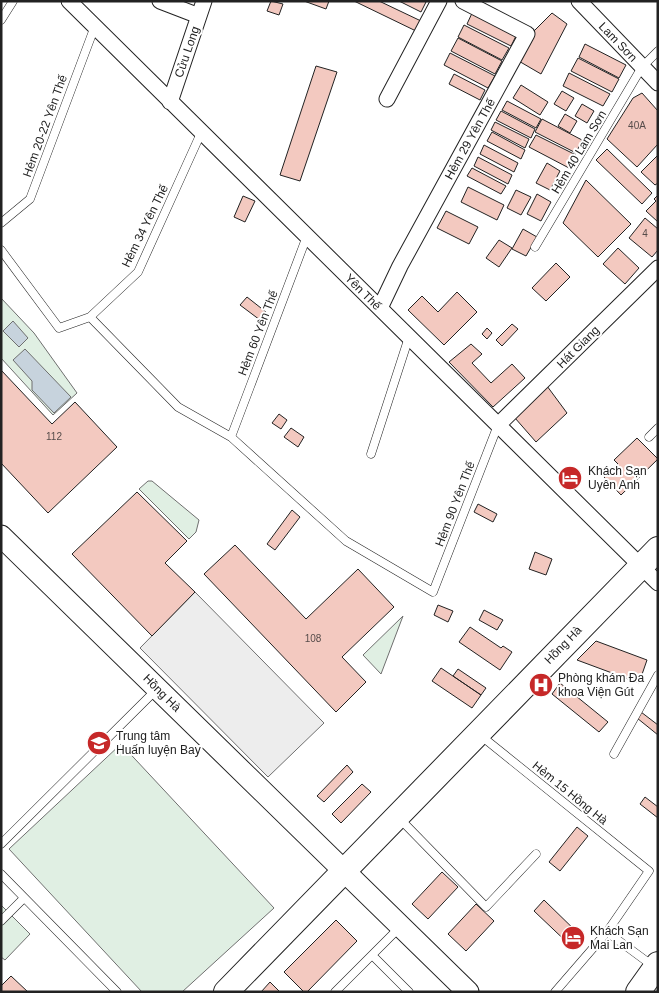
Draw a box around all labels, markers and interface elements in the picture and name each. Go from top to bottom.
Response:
street label: Lam Sơn [596,19,640,65]
street label: Cửu Long [172,24,202,80]
street label: Hẻm 20-22 Yên Thế [20,73,70,179]
street label: Hẻm 29 Yên Thế [442,96,498,182]
street label: Hẻm 40 Lam Sơn [549,108,609,196]
house number: 40A [628,120,646,131]
street label: Hẻm 34 Yên Thế [119,182,171,270]
house number: 4 [642,228,648,239]
street label: Yên Thế [342,271,384,313]
street label: Hẻm 60 Yên Thế [235,288,281,378]
street label: Hát Giang [554,323,602,371]
house number: 112 [46,431,62,442]
street label: Hẻm 90 Yên Thế [432,459,478,549]
place label: Khách Sạn Uyên Anh [588,464,647,492]
hotel icon: Khách Sạn Uyên Anh [557,465,583,491]
street label: Hồng Hà [542,623,585,667]
house number: 108 [305,633,322,644]
street label: Hồng Hà [140,671,184,715]
place label: Phòng khám Đa khoa Viện Gút [558,671,644,699]
hospital icon: Phòng khám Đa khoa Viện Gút [528,672,554,698]
place label: Trung tâm Huấn luyện Bay [116,729,201,757]
school or university icon: Trung tâm Huấn luyện Bay [86,730,112,756]
street label: Hẻm 15 Hồng Hà [530,758,611,828]
place label: Khách Sạn Mai Lan [590,924,649,952]
hotel icon: Khách Sạn Mai Lan [560,925,586,951]

